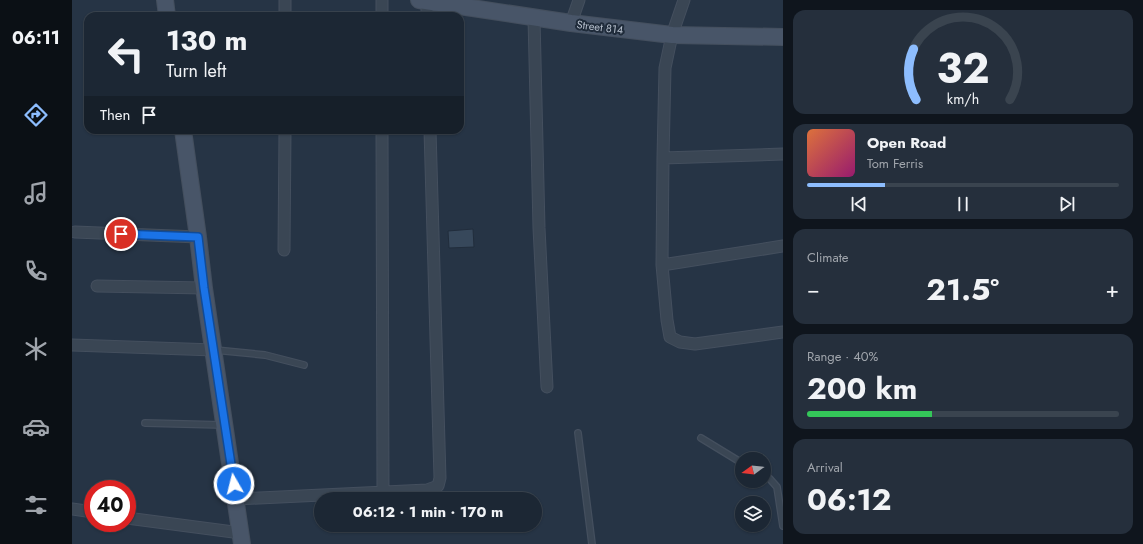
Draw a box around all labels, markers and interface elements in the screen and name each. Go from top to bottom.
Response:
street label: Street 814 [576,16,625,38]
text: 130 m [166,20,248,61]
text: 06:11 [12,25,60,51]
icon: left [100,28,152,80]
text: 32 [936,38,990,99]
text: Turn left [166,58,226,84]
text: km/h [947,89,979,109]
icon: directions [22,101,50,129]
text: Then [100,104,130,126]
icon: arrive [138,104,160,126]
text: Open Road [867,132,946,154]
text: Tom Ferris [867,154,923,173]
icon: music [22,179,50,207]
icon: previous [848,193,870,215]
icon: pause [952,193,974,215]
icon: next [1056,193,1078,215]
pin [104,217,138,251]
icon: arrive [110,223,132,245]
text: Climate [807,248,848,267]
icon: phone [22,257,50,285]
text: 21.5° [926,268,999,311]
text: − [807,273,820,305]
text: + [1105,273,1119,305]
icon: climate [22,335,50,363]
text: Range · 40% [807,347,878,366]
text: 200 km [807,367,917,410]
icon: car [22,413,50,441]
north arrow [735,452,771,488]
map controls [735,452,771,532]
text: Arrival [807,458,843,477]
position arrow [213,463,255,505]
text: 06:12 [807,478,892,521]
speed limit sign: 40 [84,480,136,532]
icon: filters [22,491,50,519]
button: layers [735,496,771,532]
text: 06:12 · 1 min · 170 m [353,501,503,523]

